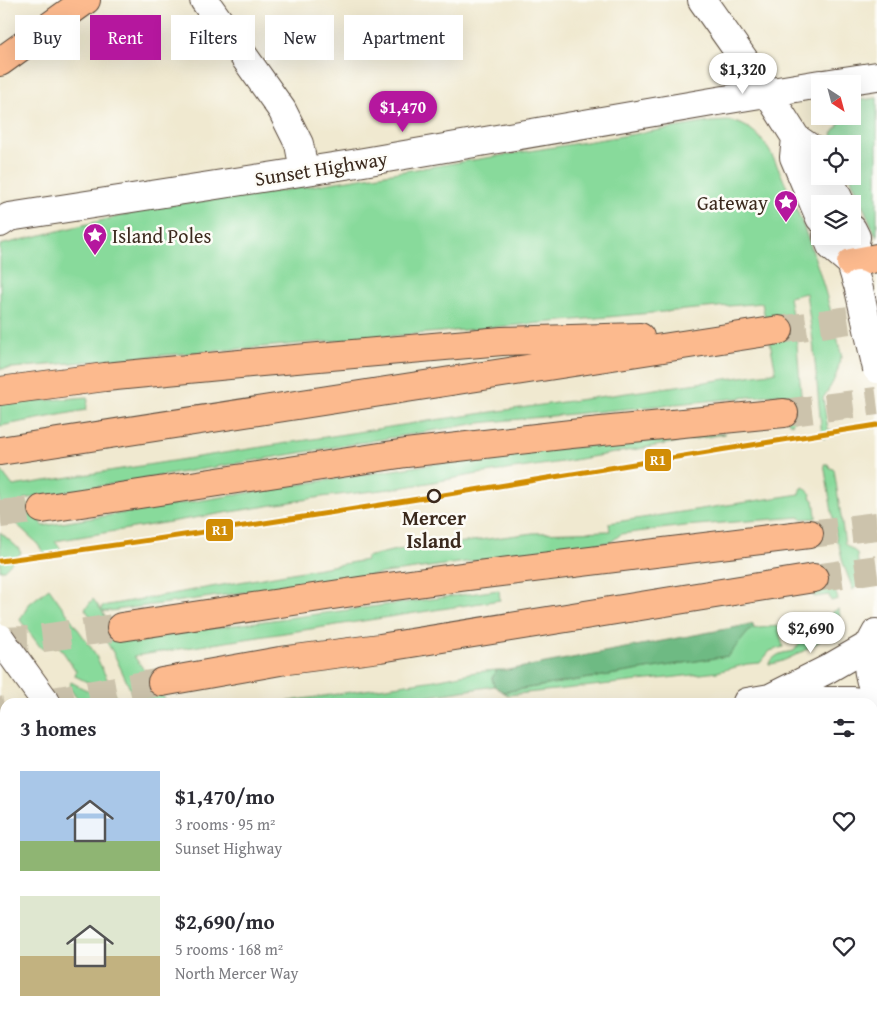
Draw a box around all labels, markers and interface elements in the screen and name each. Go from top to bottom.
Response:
chip: Buy [15,15,80,60]
chip: Rent [90,15,161,60]
chip: Filters [171,15,255,60]
chip: New [265,15,334,60]
chip: Apartment [344,15,463,60]
pin: $1,320 [702,52,784,95]
text: $1,320 [720,57,766,81]
north arrow [811,75,861,125]
map controls [811,75,861,245]
pin: $1,470 [362,90,444,133]
text: $1,470 [380,95,426,119]
button: locate [811,135,861,185]
street label: Sunset Highway [253,143,389,193]
place label: Gateway [697,188,768,217]
place icon: Gateway [773,189,799,223]
button: layers [811,195,861,245]
place label: Island Poles [112,221,211,250]
place icon: Island Poles [82,222,108,256]
line badge: R1 [644,448,672,472]
text: R1 [650,450,666,470]
marker: Mercer Island [427,489,441,503]
place label: Mercer Island [402,503,466,555]
line badge: R1 [205,518,234,542]
text: R1 [212,520,228,540]
pin: $2,690 [770,612,852,654]
text: $2,690 [788,616,834,640]
text: 3 homes [20,713,96,744]
icon: filters [830,714,858,742]
text: $1,470/mo [175,781,275,812]
icon: home [60,791,120,851]
icon: heart [830,807,858,835]
text: 3 rooms · 95 m² [175,812,275,836]
text: Sunset Highway [175,836,282,860]
text: $2,690/mo [175,906,275,937]
icon: home [60,916,120,976]
icon: heart [830,932,858,960]
text: 5 rooms · 168 m² [175,937,283,961]
text: North Mercer Way [175,961,299,985]

